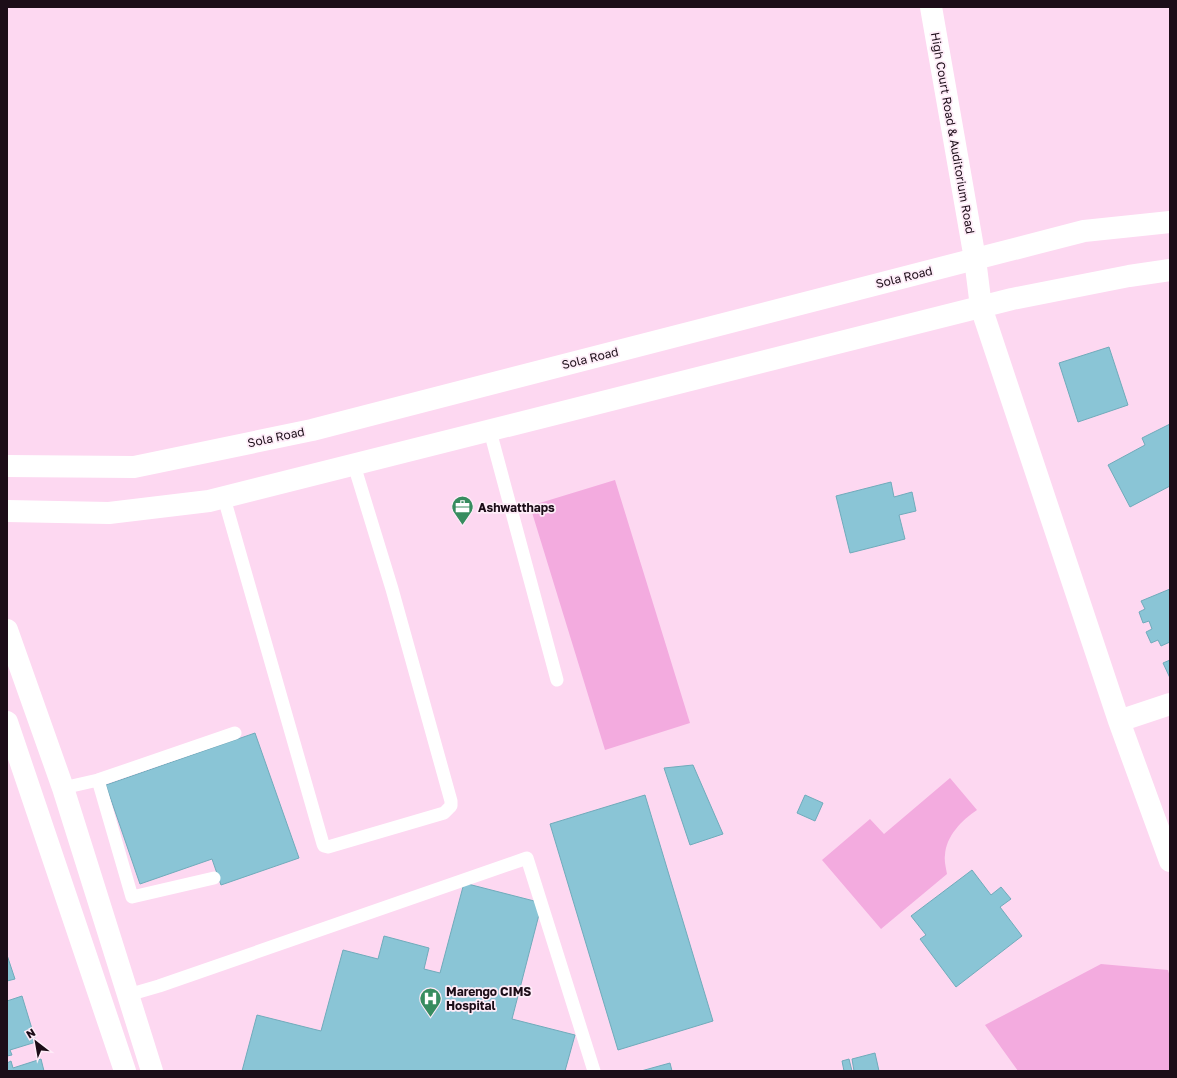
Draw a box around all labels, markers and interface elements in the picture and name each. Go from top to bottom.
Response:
street label: High Court Road & Auditorium Road [928,31,978,235]
street label: Sola Road [874,263,934,291]
street label: Sola Road [560,344,620,372]
street label: Sola Road [246,424,306,450]
office icon: Ashwatthaps [449,494,475,527]
place label: Ashwatthaps [478,500,555,515]
place label: Marengo CIMS Hospital [446,984,531,1013]
hospital icon: Marengo CIMS Hospital [417,985,443,1018]
north arrow [16,1022,56,1062]
text: N [24,1025,38,1041]

